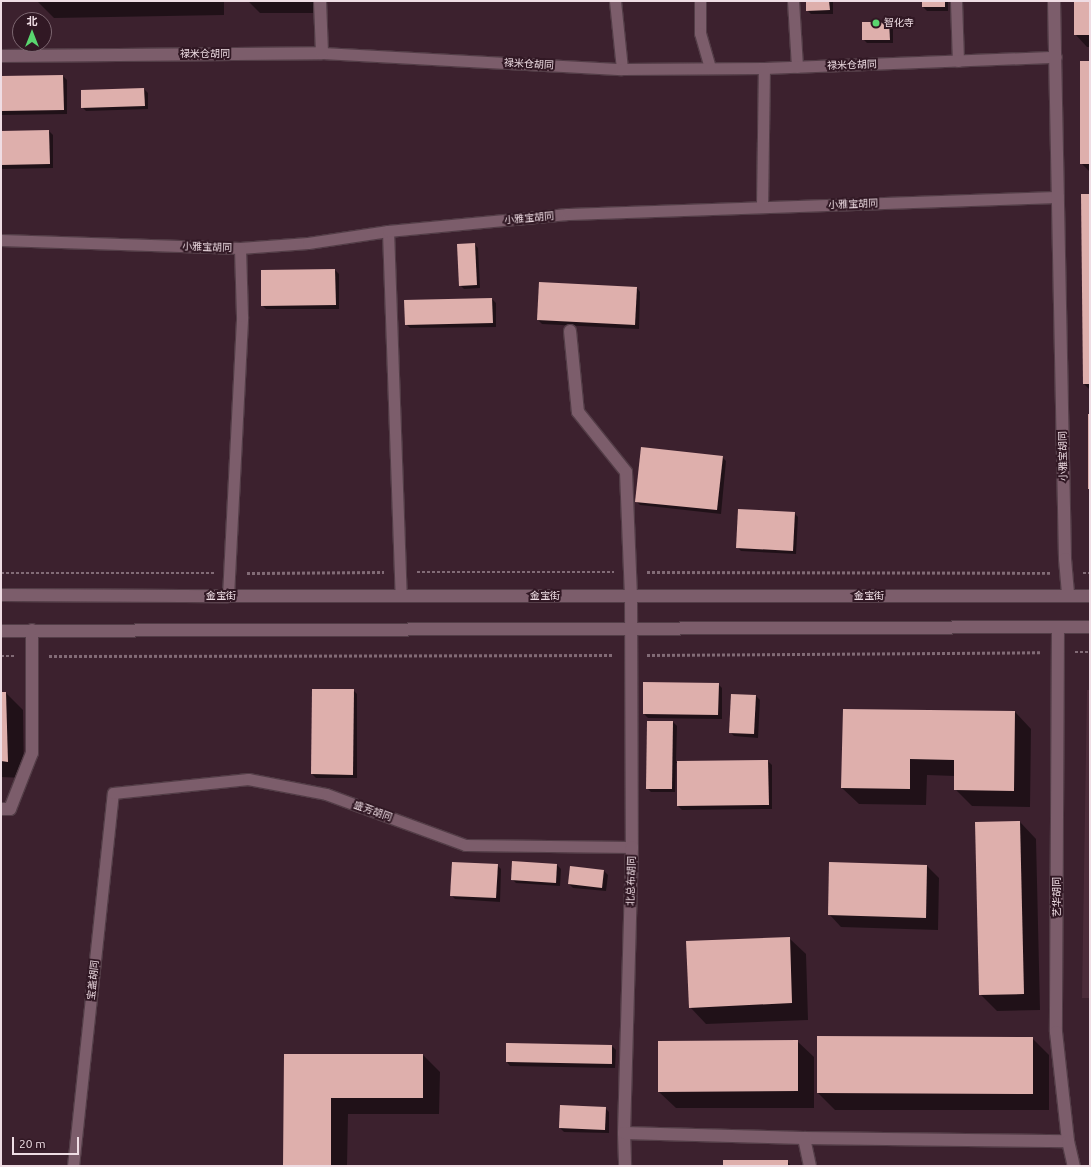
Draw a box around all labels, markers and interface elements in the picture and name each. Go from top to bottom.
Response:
north arrow [12,12,52,52]
text: 北 [27,15,38,27]
place label: 智化寺 [884,17,914,29]
marker: 智化寺 [871,18,881,28]
street label: 禄米仓胡同 [180,48,230,60]
street label: 禄米仓胡同 [504,57,554,71]
street label: 禄米仓胡同 [827,58,877,72]
street label: 小雅宝胡同 [828,197,878,211]
street label: 小雅宝胡同 [504,210,554,226]
street label: 小雅宝胡同 [182,240,232,254]
street label: 小雅宝胡同 [1057,431,1069,481]
street label: 金宝街 [206,590,236,602]
street label: 金宝街 [530,590,560,602]
street label: 金宝街 [854,590,884,602]
street label: 盛芳胡同 [352,799,394,823]
street label: 北总布胡同 [624,856,638,906]
street label: 艺华胡同 [1051,877,1063,917]
street label: 宝盖胡同 [85,959,101,1001]
scale bar [14,1129,81,1155]
text: 20 m [19,1137,46,1150]

